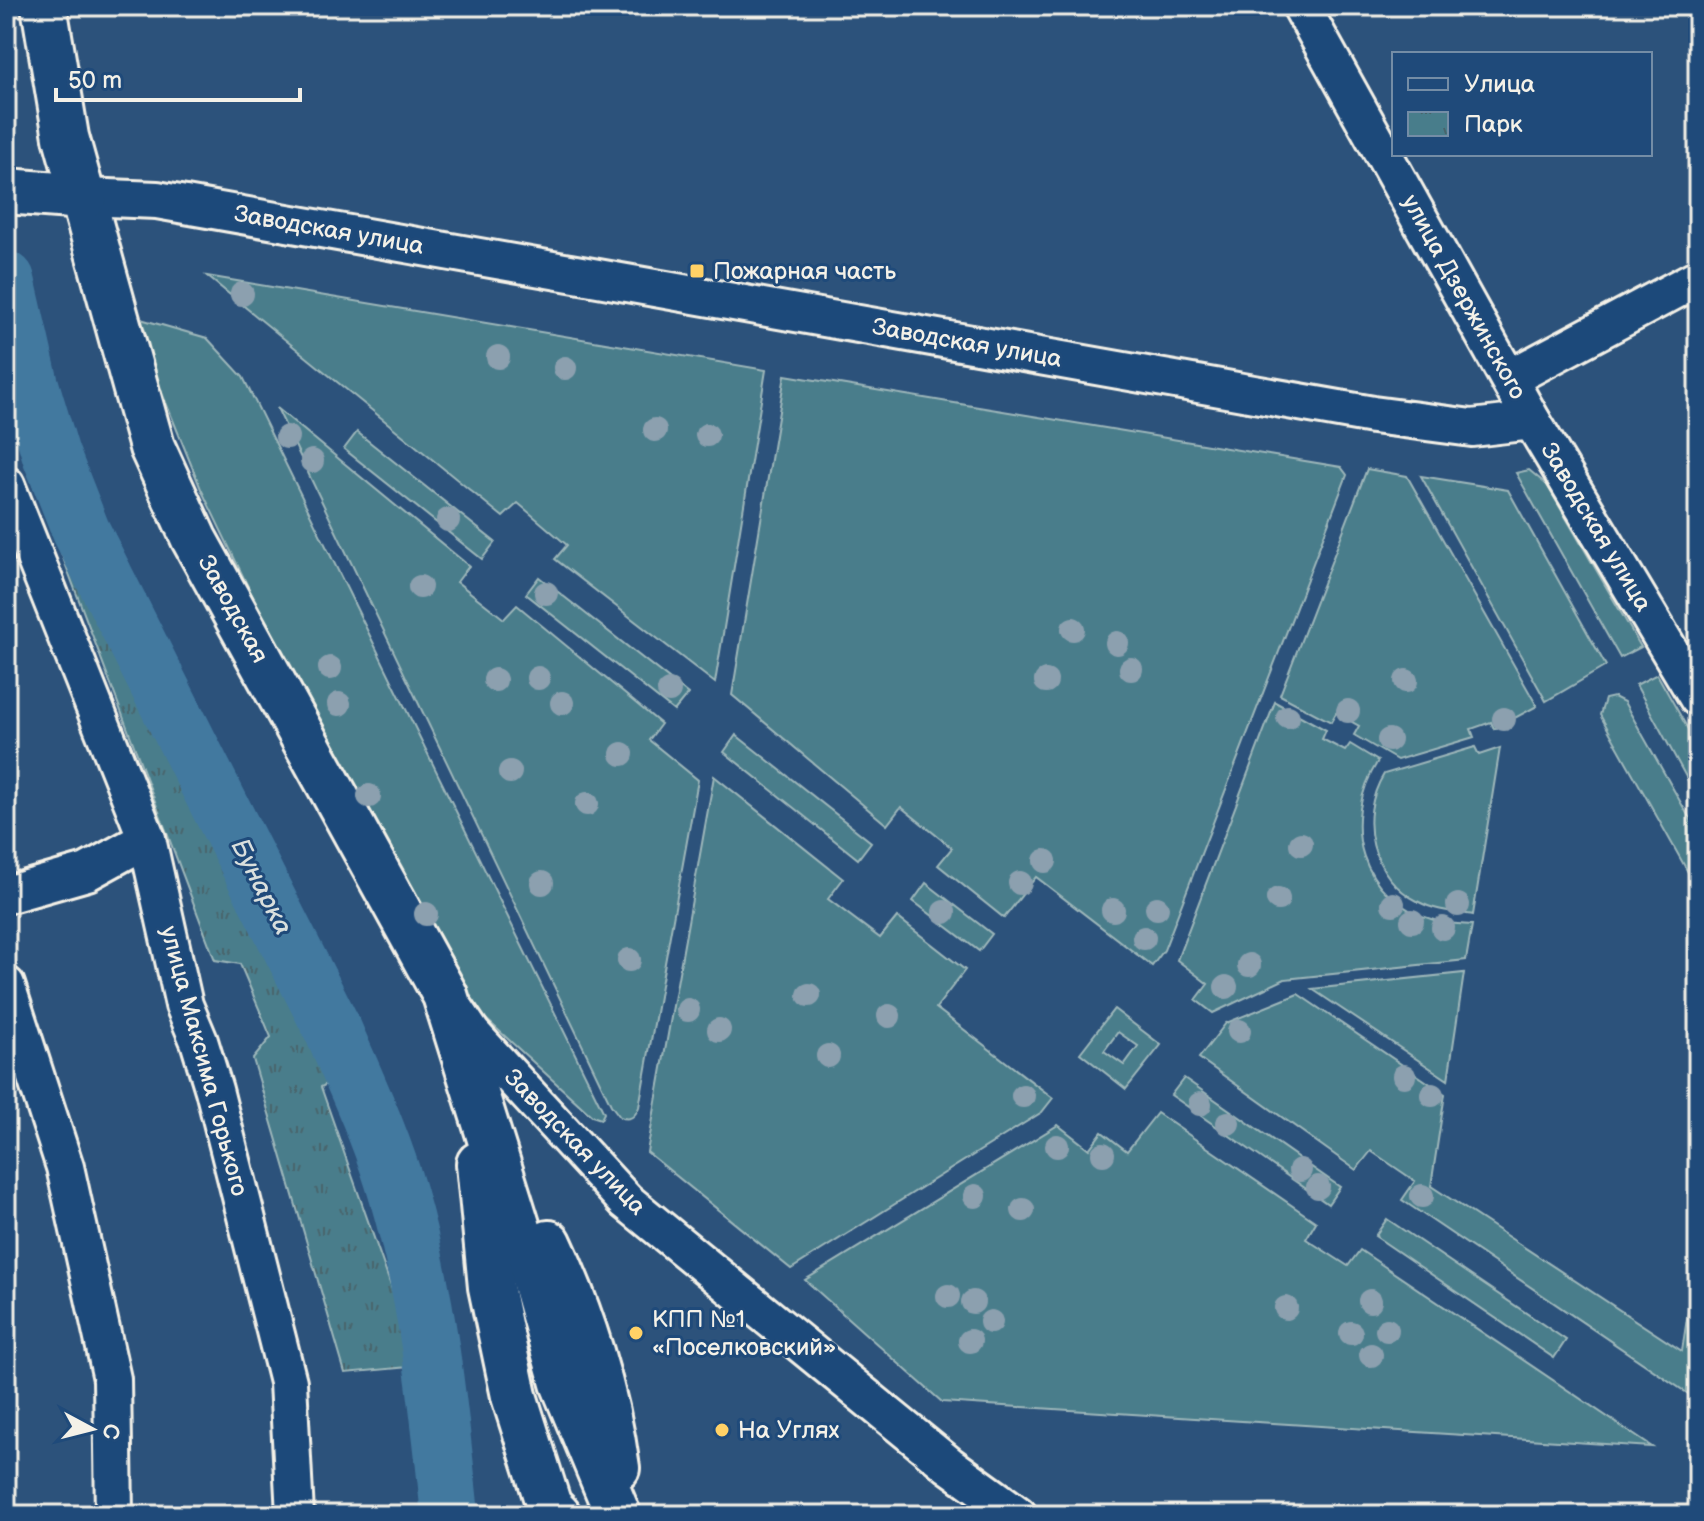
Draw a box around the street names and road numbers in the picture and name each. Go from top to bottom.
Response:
street label: улица Дзержинского [1396,190,1532,404]
street label: Заводская улица [232,199,426,261]
street label: Заводская улица [870,312,1064,374]
street label: Заводская улица [1534,437,1658,617]
street label: Заводская [191,550,275,668]
street label: улица Максима Горького [154,923,254,1199]
street label: Заводская улица [498,1063,652,1221]

